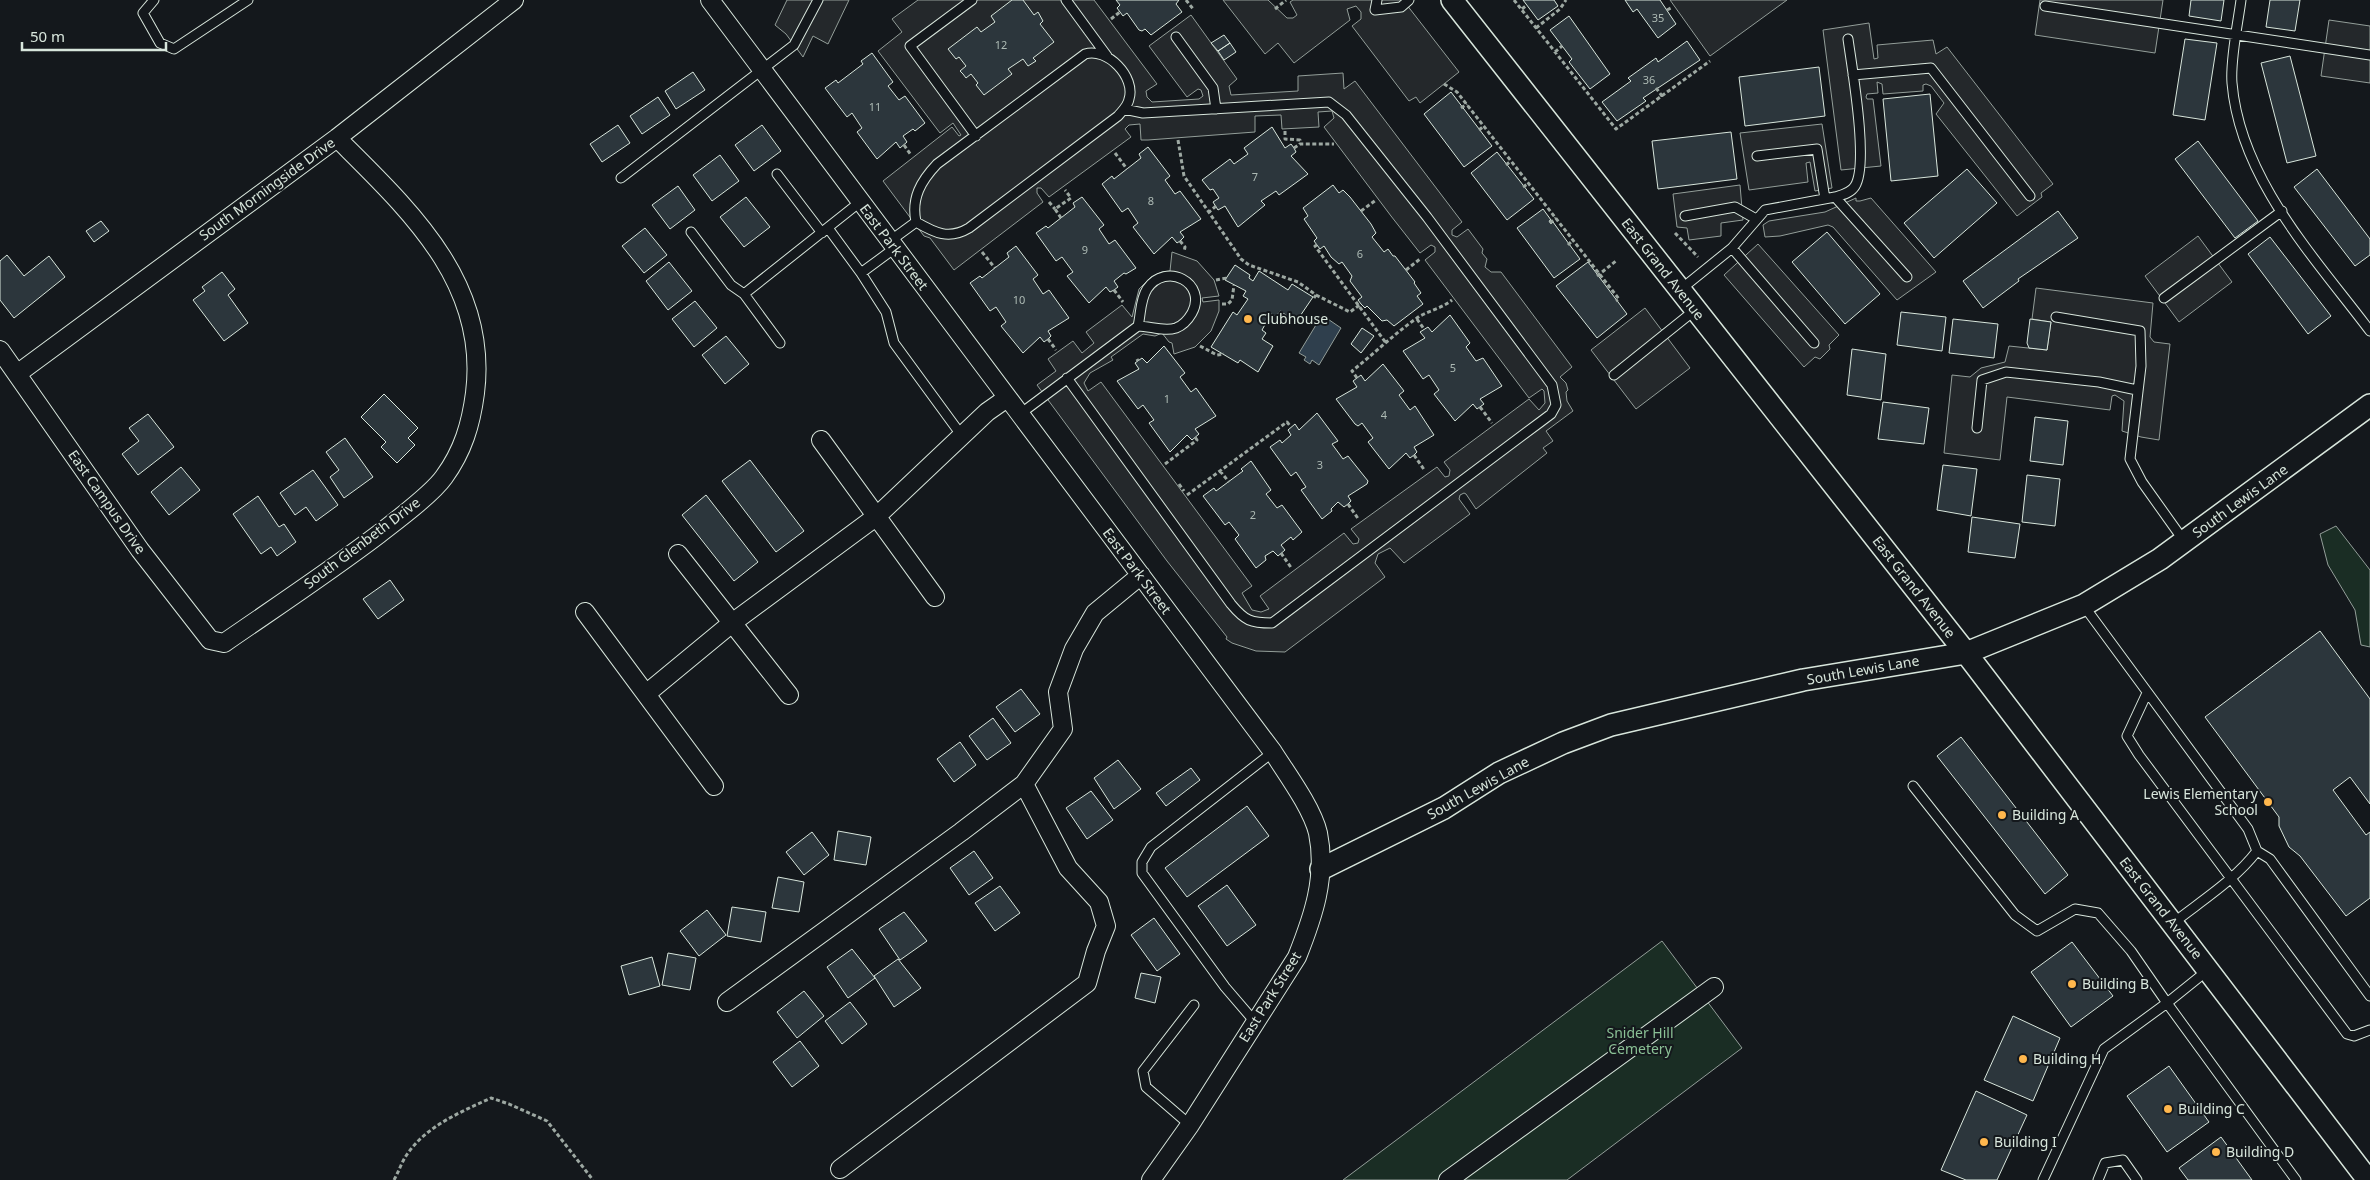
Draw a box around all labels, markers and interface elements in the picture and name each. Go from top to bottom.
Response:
house number: 35 [1652,10,1664,25]
scale bar [22,20,166,52]
text: 50 m [30,26,65,46]
house number: 12 [995,37,1007,52]
house number: 36 [1643,72,1655,87]
house number: 11 [869,99,881,114]
street label: South Morningside Drive [195,133,339,244]
house number: 7 [1252,169,1258,184]
house number: 8 [1148,193,1154,208]
street label: East Park Street [856,200,933,294]
street label: East Grand Avenue [1618,214,1709,324]
house number: 9 [1082,242,1088,257]
house number: 6 [1357,246,1363,261]
house number: 10 [1013,292,1025,307]
place label: Clubhouse [1258,309,1328,328]
marker: Clubhouse [1242,313,1254,325]
house number: 5 [1450,360,1456,375]
house number: 1 [1164,391,1170,406]
house number: 4 [1381,407,1388,422]
street label: East Campus Drive [64,446,151,558]
house number: 3 [1317,457,1323,472]
street label: South Lewis Lane [2188,459,2291,542]
street label: South Glenbeth Drive [300,493,424,593]
house number: 2 [1250,507,1256,522]
street label: East Park Street [1099,524,1176,618]
street label: East Grand Avenue [1869,532,1960,642]
street label: South Lewis Lane [1805,650,1921,689]
street label: South Lewis Lane [1423,752,1532,823]
place label: Lewis Elementary School [2143,784,2259,819]
marker: Lewis Elementary School [2262,796,2274,808]
place label: Building A [2012,805,2079,824]
marker: Building A [1996,809,2008,821]
street label: East Grand Avenue [2116,853,2207,963]
street label: East Park Street [1234,948,1305,1046]
place label: Building B [2082,974,2149,993]
marker: Building B [2066,978,2078,990]
park label: Snider Hill Cemetery [1606,1023,1674,1058]
place label: Building H [2033,1049,2101,1068]
marker: Building H [2017,1053,2029,1065]
place label: Building C [2178,1099,2245,1118]
marker: Building C [2162,1103,2174,1115]
place label: Building I [1994,1132,2057,1151]
marker: Building I [1978,1136,1990,1148]
place label: Building D [2226,1142,2294,1161]
marker: Building D [2210,1146,2222,1158]

